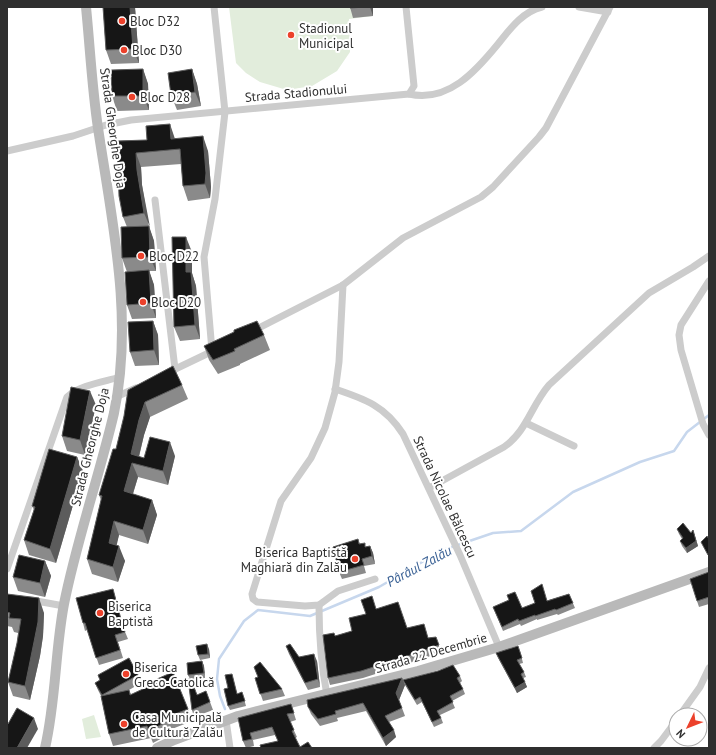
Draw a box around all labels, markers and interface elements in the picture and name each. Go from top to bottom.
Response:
place label: Bloc D32 [130,13,180,30]
marker: Bloc D32 [117,16,127,26]
place label: Stadionul Municipal [299,20,354,52]
marker: Stadionul Municipal [286,30,296,40]
place label: Bloc D30 [132,42,182,59]
marker: Bloc D30 [119,45,129,55]
street label: Strada Gheorghe Doja [96,67,130,189]
street label: Strada Stadionului [244,80,348,106]
place label: Bloc D28 [140,89,190,106]
marker: Bloc D28 [127,92,137,102]
place label: Bloc D22 [149,248,199,265]
marker: Bloc D22 [136,251,146,261]
place label: Bloc D20 [151,294,201,311]
marker: Bloc D20 [138,297,148,307]
street label: Strada Gheorghe Doja [67,386,113,508]
street label: Strada Nicolae Bălcescu [409,433,481,561]
water label: Pârâul Zalău [383,541,455,591]
place label: Biserica Baptistă Maghiară din Zalău [241,544,347,576]
marker: Biserica Baptistă Maghiară din Zalău [350,554,360,564]
place label: Biserica Baptistă [108,598,153,630]
marker: Biserica Baptistă [95,608,105,618]
street label: Strada 22 Decembrie [373,629,489,677]
place label: Biserica Greco-Catolică [134,659,215,691]
marker: Biserica Greco-Catolică [121,669,131,679]
north arrow [668,707,708,747]
place label: Casa Municipală de Cultură Zalău [132,709,223,741]
marker: Casa Municipală de Cultură Zalău [119,719,129,729]
text: N [673,726,688,741]

